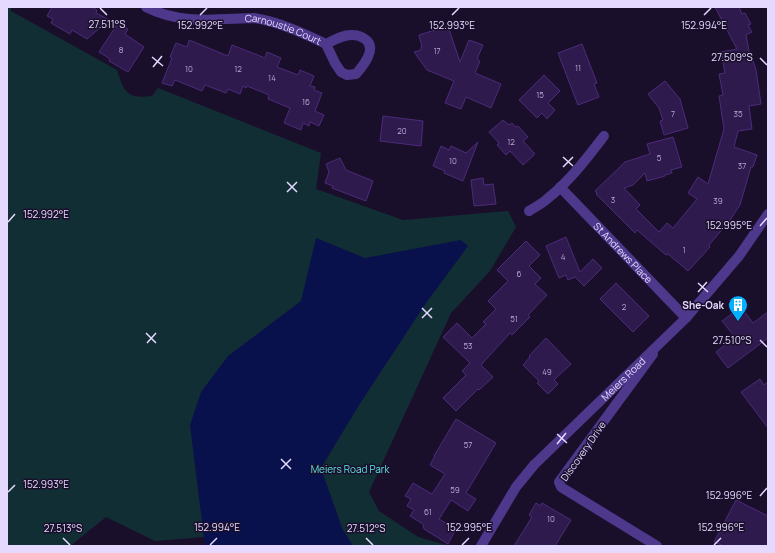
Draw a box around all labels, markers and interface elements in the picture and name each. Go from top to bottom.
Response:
street label: Carnoustie Court [245,11,324,48]
text: 27.511°S [89,17,125,31]
text: 152.992°E [177,18,223,32]
text: 152.993°E [429,18,475,32]
text: 152.994°E [681,18,727,32]
house number: 8 [119,44,124,55]
house number: 17 [433,45,441,56]
text: 27.509°S [711,50,753,64]
house number: 11 [575,62,581,73]
house number: 10 [185,63,193,74]
house number: 12 [234,63,242,74]
house number: 14 [268,72,276,83]
house number: 15 [536,89,544,100]
house number: 16 [302,96,310,107]
house number: 7 [671,108,675,119]
house number: 35 [733,108,743,119]
house number: 20 [397,125,407,136]
house number: 12 [507,136,515,147]
house number: 5 [657,152,662,163]
house number: 10 [449,155,457,166]
house number: 37 [738,160,746,171]
house number: 3 [611,194,615,205]
house number: 39 [713,195,723,206]
text: 152.992°E [23,207,69,221]
text: 152.995°E [706,218,752,232]
street label: St Andrews Place [590,219,656,286]
house number: 1 [682,244,686,255]
house number: 4 [561,251,566,262]
house number: 6 [517,268,522,279]
building icon: She-Oak [727,294,749,322]
place label: She-Oak [682,298,725,312]
house number: 2 [622,301,627,312]
house number: 51 [510,313,518,324]
text: 27.510°S [712,333,752,347]
house number: 53 [463,340,473,351]
street label: Meiers Road [598,354,648,404]
house number: 49 [542,366,552,377]
street label: Discovery Drive [557,418,609,484]
house number: 57 [464,439,472,450]
park label: Meiers Road Park [311,462,390,476]
text: 152.993°E [23,477,69,491]
house number: 59 [450,484,460,495]
text: 152.996°E [706,488,753,502]
house number: 61 [424,506,432,517]
house number: 10 [547,513,555,524]
text: 152.994°E [194,520,240,534]
text: 152.995°E [446,520,492,534]
text: 152.996°E [698,520,745,534]
text: 27.513°S [44,521,82,535]
text: 27.512°S [347,521,385,535]

